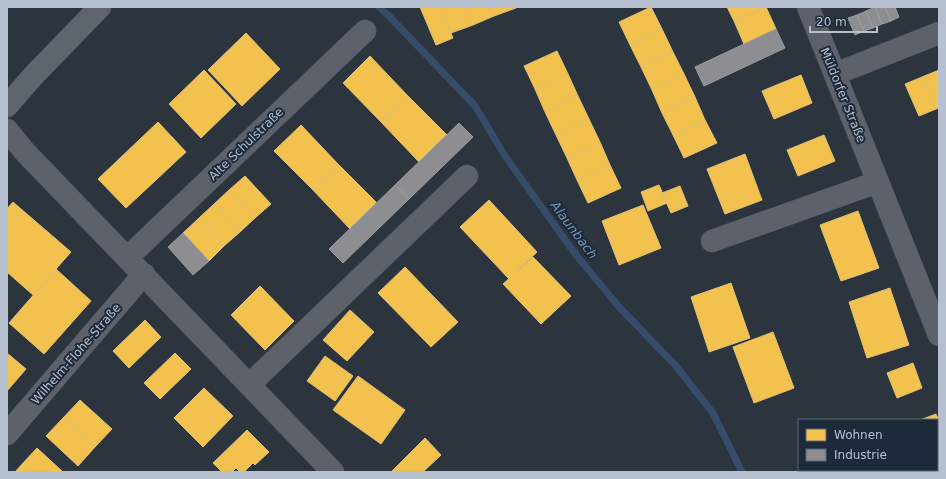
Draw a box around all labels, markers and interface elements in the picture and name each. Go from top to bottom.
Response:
scale bar [810,8,877,34]
text: 20 m [816,15,847,29]
street label: Müldorfer Straße [818,46,868,144]
street label: Alte Schulstraße [206,105,286,183]
water label: Alaunbach [547,197,601,262]
street label: Wilhelm-Flohe-Straße [28,301,124,407]
legend [798,419,938,471]
text: Wohnen [834,428,883,442]
text: Industrie [834,448,887,462]

